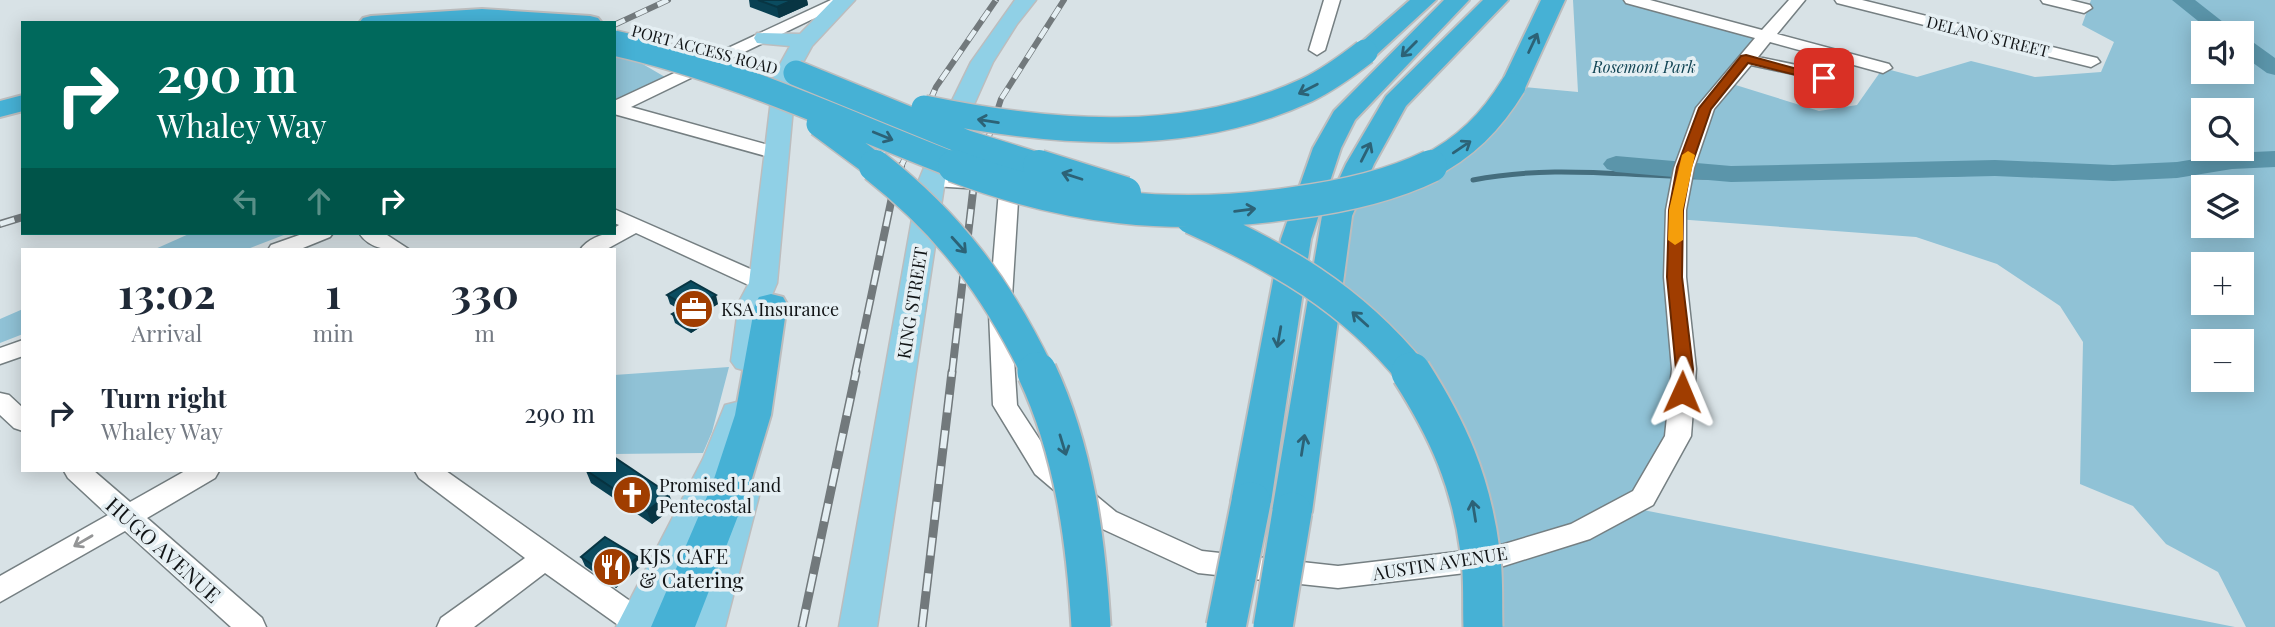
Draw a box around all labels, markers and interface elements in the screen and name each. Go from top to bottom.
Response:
street label: DELANO STREET [1924,11,2052,61]
street label: PORT ACCESS ROAD [630,19,780,79]
map controls [2191,21,2254,392]
button: sound [2191,21,2254,84]
one-way arrow [1527,33,1540,54]
text: 290 m [157,40,297,105]
one-way arrow [1400,40,1417,57]
pin [1794,48,1854,108]
icon: right [42,49,133,140]
park label: Rosemont Park [1591,56,1696,77]
icon: arrive [1805,59,1843,97]
one-way arrow [1298,82,1319,96]
button: search [2191,98,2254,161]
text: Whaley Way [157,103,327,146]
one-way arrow [978,115,1000,128]
one-way arrow [872,131,893,144]
one-way arrow [1451,140,1471,154]
one-way arrow [1359,142,1373,163]
one-way arrow [1061,169,1083,181]
button: layers [2191,175,2254,238]
icon: left [227,182,265,220]
icon: ahead [300,182,338,220]
icon: right [373,182,411,220]
one-way arrow [1234,204,1256,217]
one-way arrow [951,236,967,254]
street label: KING STREET [891,245,933,361]
button: + [2191,252,2254,315]
text: 13:02 [118,264,216,320]
text: 1 [325,264,341,320]
text: 330 [451,264,519,320]
office icon: KSA Insurance [673,288,715,330]
place label: KSA Insurance [721,297,839,321]
one-way arrow [1352,311,1370,327]
text: Arrival [131,317,202,348]
text: min [313,317,354,348]
text: m [475,317,495,348]
one-way arrow [1272,325,1285,348]
button: − [2191,329,2254,392]
position arrow [1645,355,1719,429]
text: Turn right [101,380,227,415]
icon: right [42,394,80,432]
text: 290 m [524,395,595,430]
text: Whaley Way [101,415,223,446]
one-way arrow [1057,434,1070,456]
one-way arrow [1297,434,1310,456]
place label: Promised Land Pentecostal [659,473,782,518]
church icon: Promised Land Pentecostal [611,474,653,516]
street label: HUGO AVENUE [101,490,227,608]
one-way arrow [1467,500,1480,522]
one-way arrow [74,534,94,548]
place label: KJS CAFE & Catering [639,541,744,593]
street label: AUSTIN AVENUE [1370,541,1509,586]
restaurant icon: KJS CAFE & Catering [591,546,633,588]

